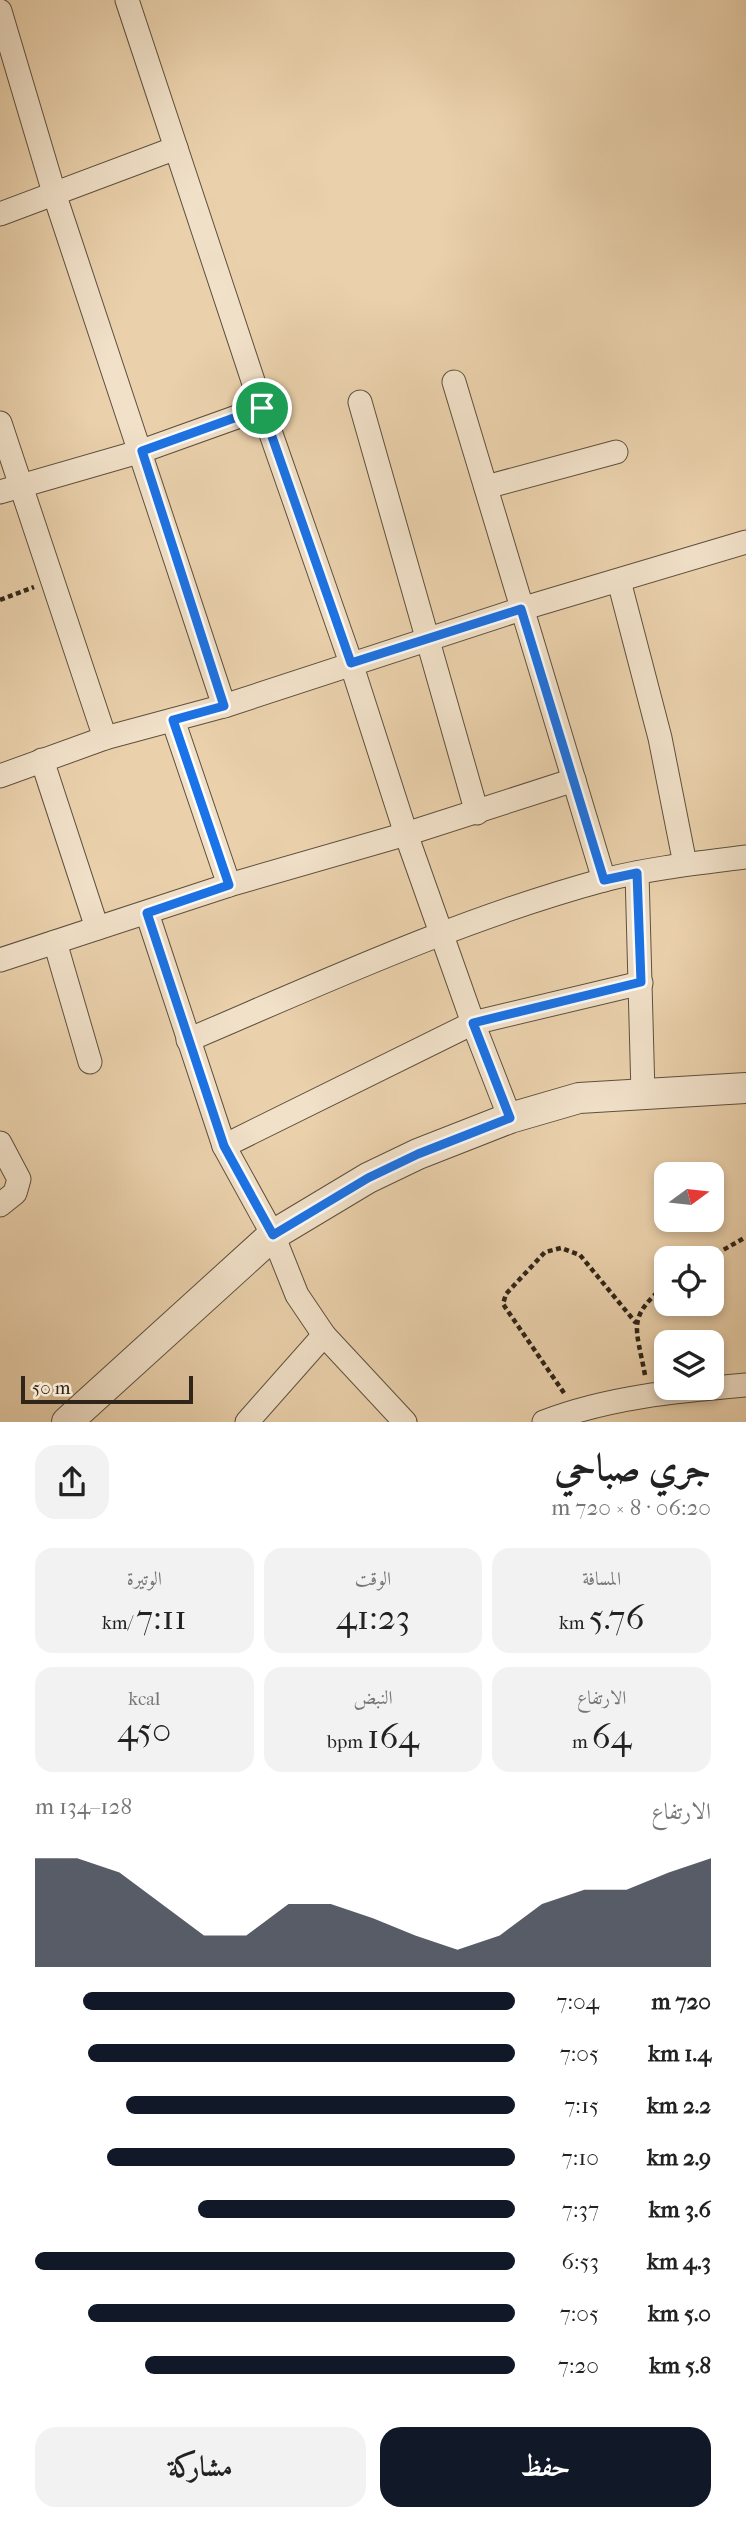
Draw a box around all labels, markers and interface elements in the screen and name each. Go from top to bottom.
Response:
pin [232,378,292,438]
icon: arrive [243,389,281,427]
north arrow [654,1162,724,1232]
map controls [654,1162,724,1400]
button: locate [654,1246,724,1316]
button: layers [654,1330,724,1400]
scale bar [21,1373,192,1405]
text: 50 m [32,1377,71,1399]
button: share [35,1445,109,1519]
text: جري صباحي [554,1445,711,1490]
text: 06:20 · 8 × 720 m [551,1494,711,1521]
text: الوتيرة [127,1568,162,1590]
text: الوقت [355,1568,391,1590]
text: المسافة [582,1568,621,1590]
text: 7:11 [136,1597,187,1638]
text: 41:23 [336,1597,410,1638]
text: 5.76 [589,1597,644,1638]
text: /km [102,1612,136,1634]
text: km [559,1612,589,1634]
text: النبض [353,1687,393,1709]
text: الارتفاع [577,1687,626,1709]
text: kcal [128,1688,160,1710]
text: 450 [117,1710,171,1751]
text: 164 [367,1716,419,1757]
text: 64 [592,1716,631,1757]
text: bpm [327,1731,367,1753]
text: m [572,1731,592,1753]
text: 128–134 m [35,1793,132,1820]
text: الارتفاع [651,1798,711,1825]
text: 7:04 [556,1988,599,2015]
text: 720 m [651,1988,711,2015]
text: 7:05 [560,2040,599,2067]
text: 1.4 km [648,2040,711,2067]
text: 7:15 [564,2092,599,2119]
text: 2.2 km [647,2092,711,2119]
text: 7:10 [562,2144,599,2171]
text: 2.9 km [647,2144,711,2171]
text: 7:37 [562,2196,599,2223]
text: 3.6 km [649,2196,711,2223]
text: 6:53 [562,2248,599,2275]
text: 4.3 km [647,2248,711,2275]
text: 7:05 [560,2300,599,2327]
text: 5.0 km [648,2300,711,2327]
text: 7:20 [558,2352,599,2379]
text: 5.8 km [649,2352,711,2379]
button: مشاركة [35,2427,366,2507]
button: حفظ [380,2427,711,2507]

